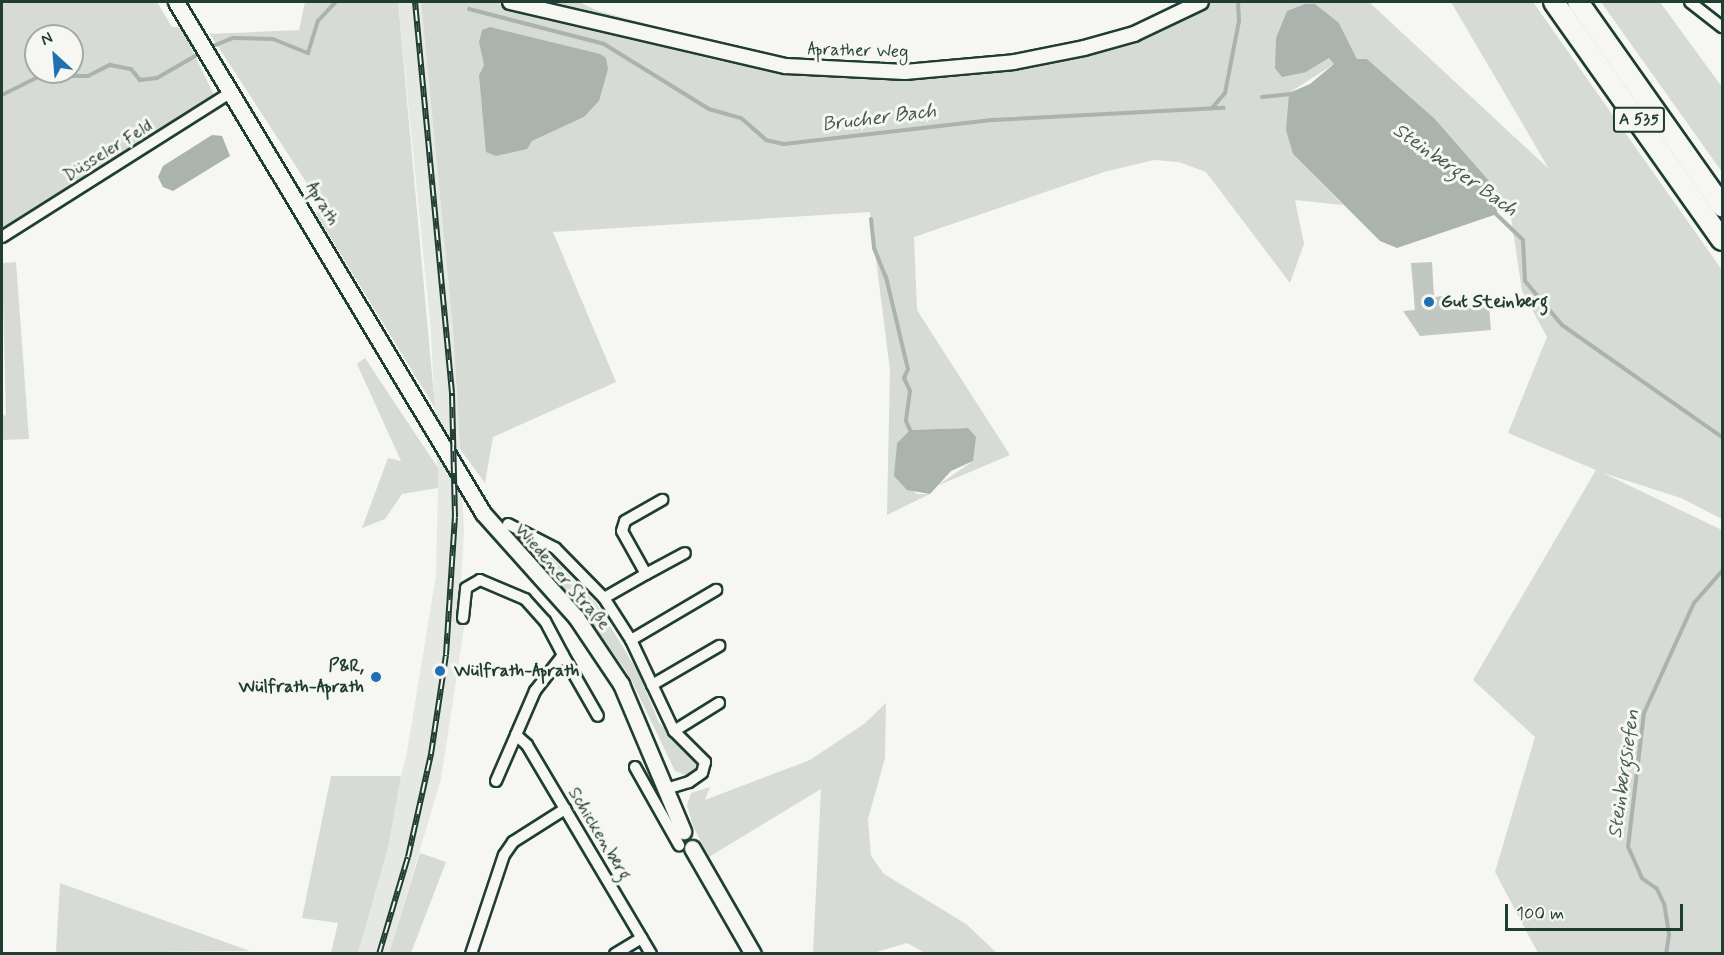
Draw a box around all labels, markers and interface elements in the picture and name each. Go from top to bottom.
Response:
north arrow [24,24,84,84]
text: N [37,27,56,51]
street label: Aprather Weg [807,38,909,64]
water label: Brucher Bach [820,99,938,137]
road number: A 535 [1612,107,1666,133]
street label: Düsseler Feld [59,115,157,187]
water label: Steinberger Bach [1388,118,1522,222]
street label: Aprath [301,178,343,230]
place label: Gut Steinberg [1441,291,1544,313]
marker: Gut Steinberg [1422,295,1436,309]
street label: Wiedener Straße [510,519,614,635]
place label: P&R, Wülfrath-Aprath [239,656,364,698]
place label: Wülfrath-Aprath [454,660,579,682]
marker: Wülfrath-Aprath [431,662,449,680]
marker: P&R, Wülfrath-Aprath [369,670,383,684]
water label: Steinbergsiefen [1603,708,1645,840]
street label: Schickenberg [563,784,635,884]
scale bar [1508,892,1686,930]
text: 100 m [1516,902,1564,926]

